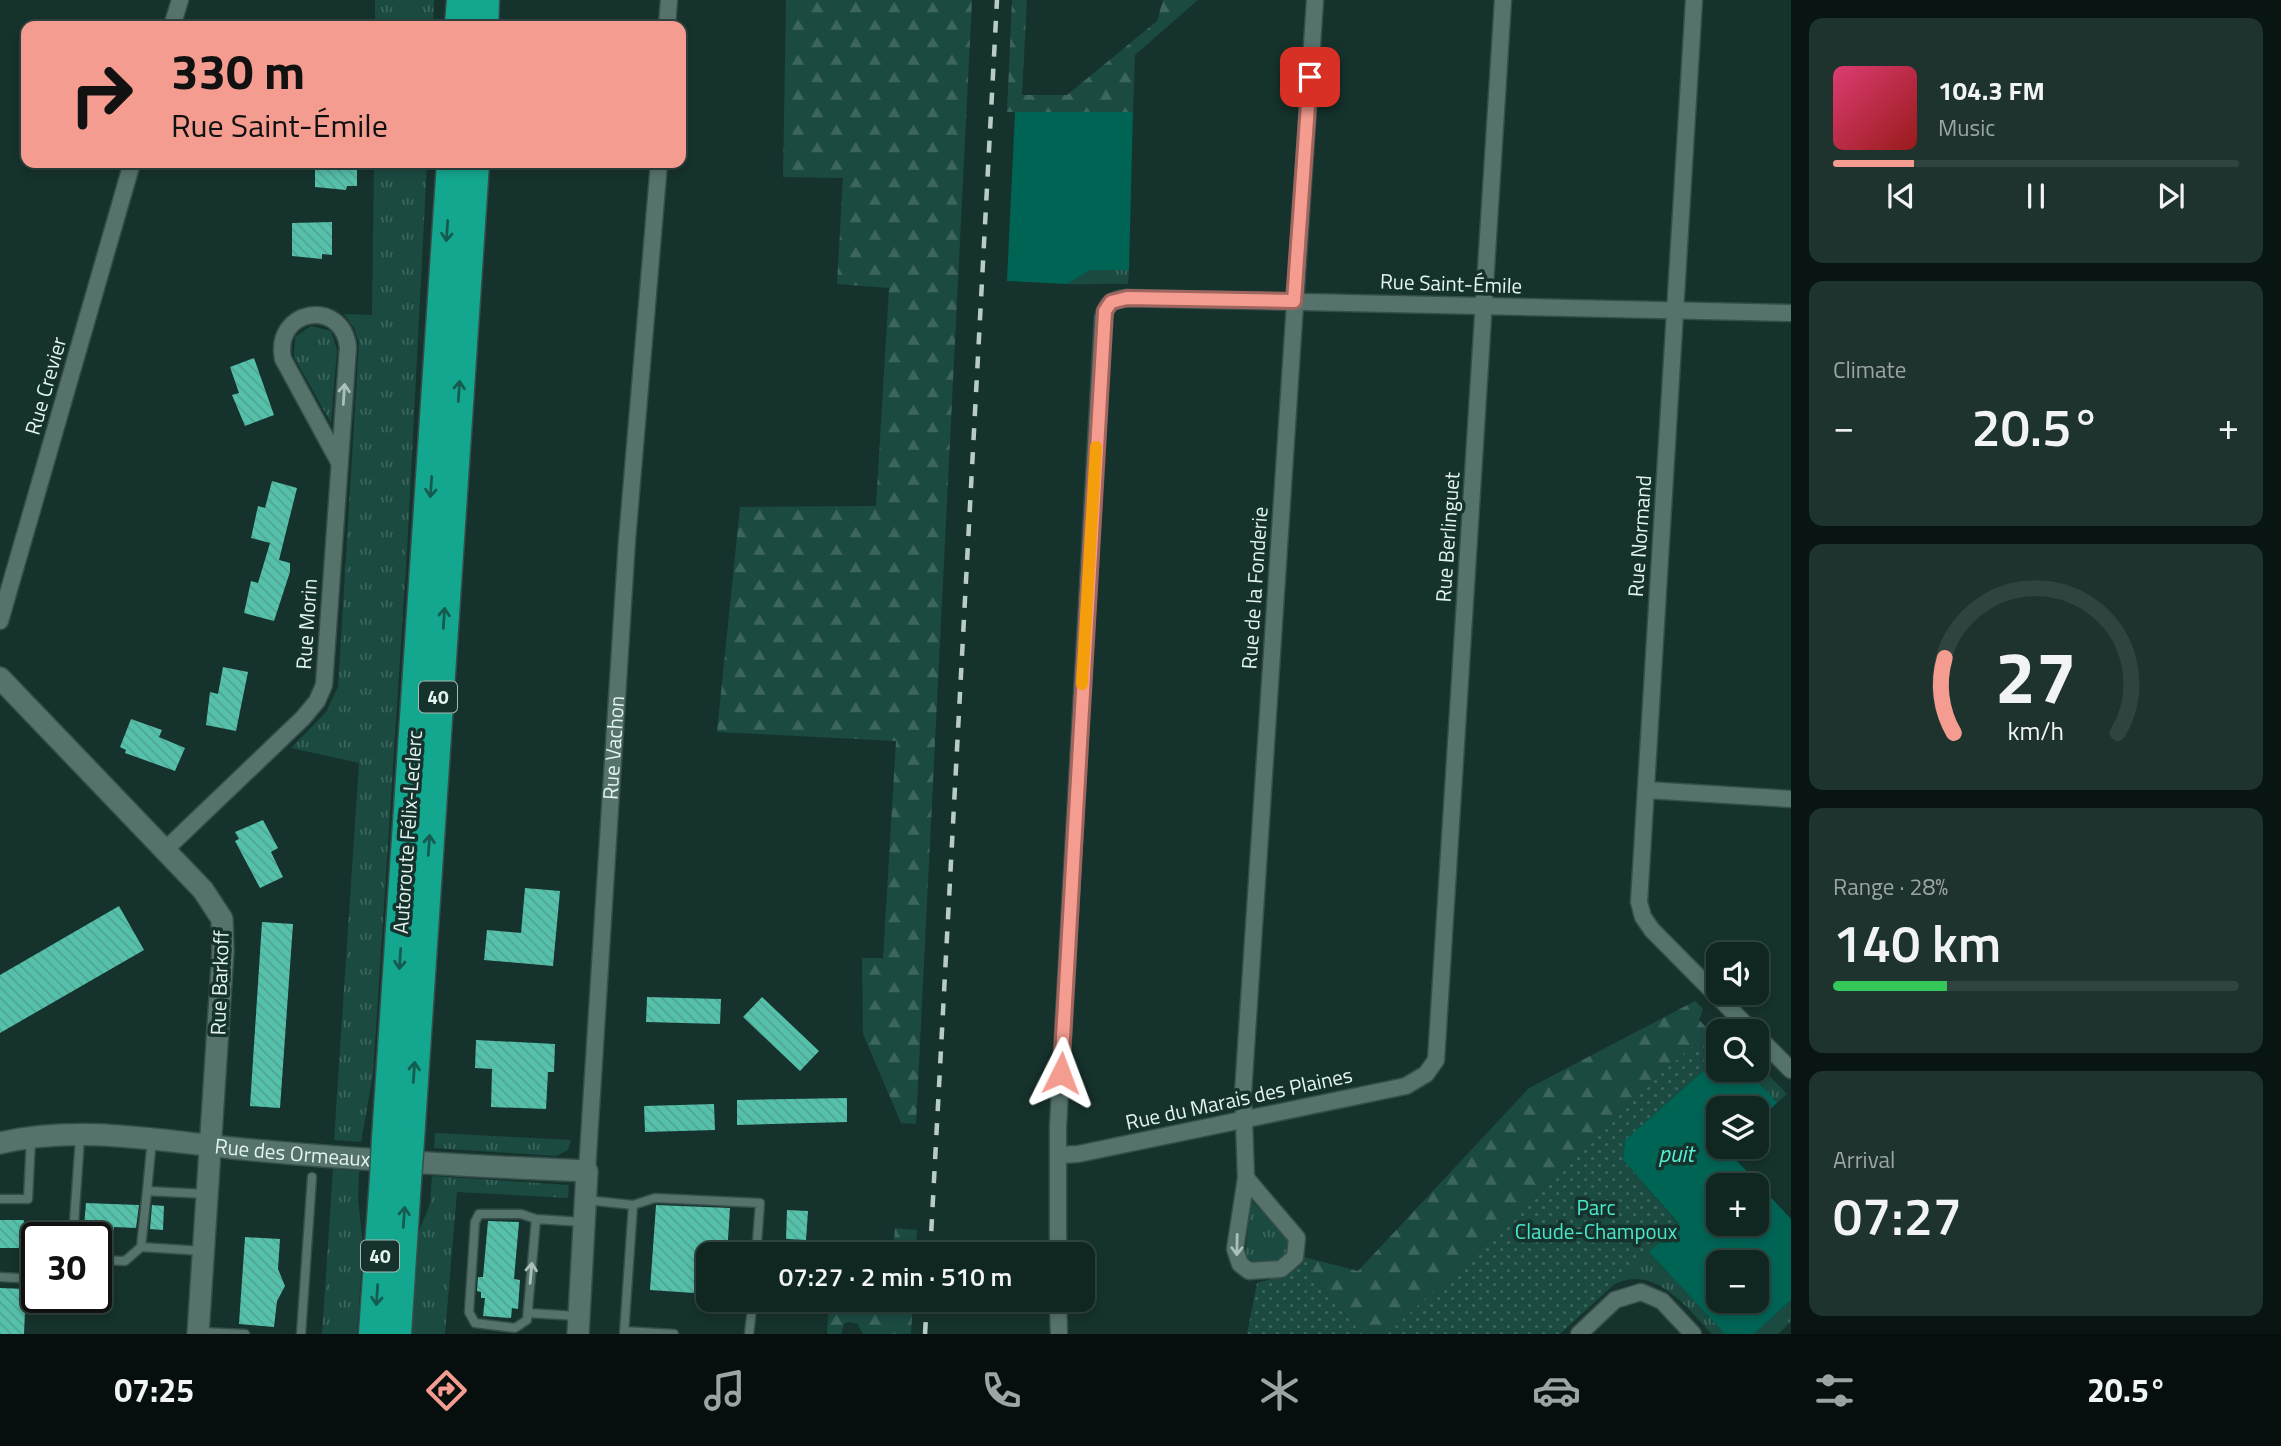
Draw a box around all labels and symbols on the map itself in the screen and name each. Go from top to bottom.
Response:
pin [1280,47,1340,107]
one-way arrow [440,219,453,242]
street label: Rue Saint-Émile [1379,265,1523,301]
street label: Rue Crevier [16,333,74,439]
one-way arrow [452,380,465,403]
one-way arrow [338,383,351,406]
street label: Rue Berlinguet [1426,470,1468,603]
street label: Rue Normand [1619,474,1659,598]
one-way arrow [424,476,437,498]
street label: Rue de la Fonderie [1232,506,1276,670]
street label: Rue Morin [287,577,325,670]
one-way arrow [437,607,450,630]
road number: 40 [419,682,457,712]
street label: Rue Vachon [594,695,632,801]
street label: Autoroute Félix-Leclerc [384,729,430,935]
one-way arrow [422,834,435,857]
street label: Rue Barkoff [201,930,237,1036]
one-way arrow [393,947,406,970]
position arrow [1024,1036,1098,1110]
street label: Rue du Marais des Plaines [1122,1058,1355,1138]
one-way arrow [407,1061,420,1084]
street label: Rue des Ormeaux [213,1129,372,1175]
water label: puit [1659,1136,1696,1171]
park label: Parc Claude-Champoux [1515,1191,1678,1247]
one-way arrow [398,1206,411,1229]
speed limit sign: 30 [21,1222,112,1313]
one-way arrow [1230,1233,1243,1256]
road number: 40 [361,1240,399,1272]
one-way arrow [525,1262,538,1285]
one-way arrow [370,1283,383,1306]

